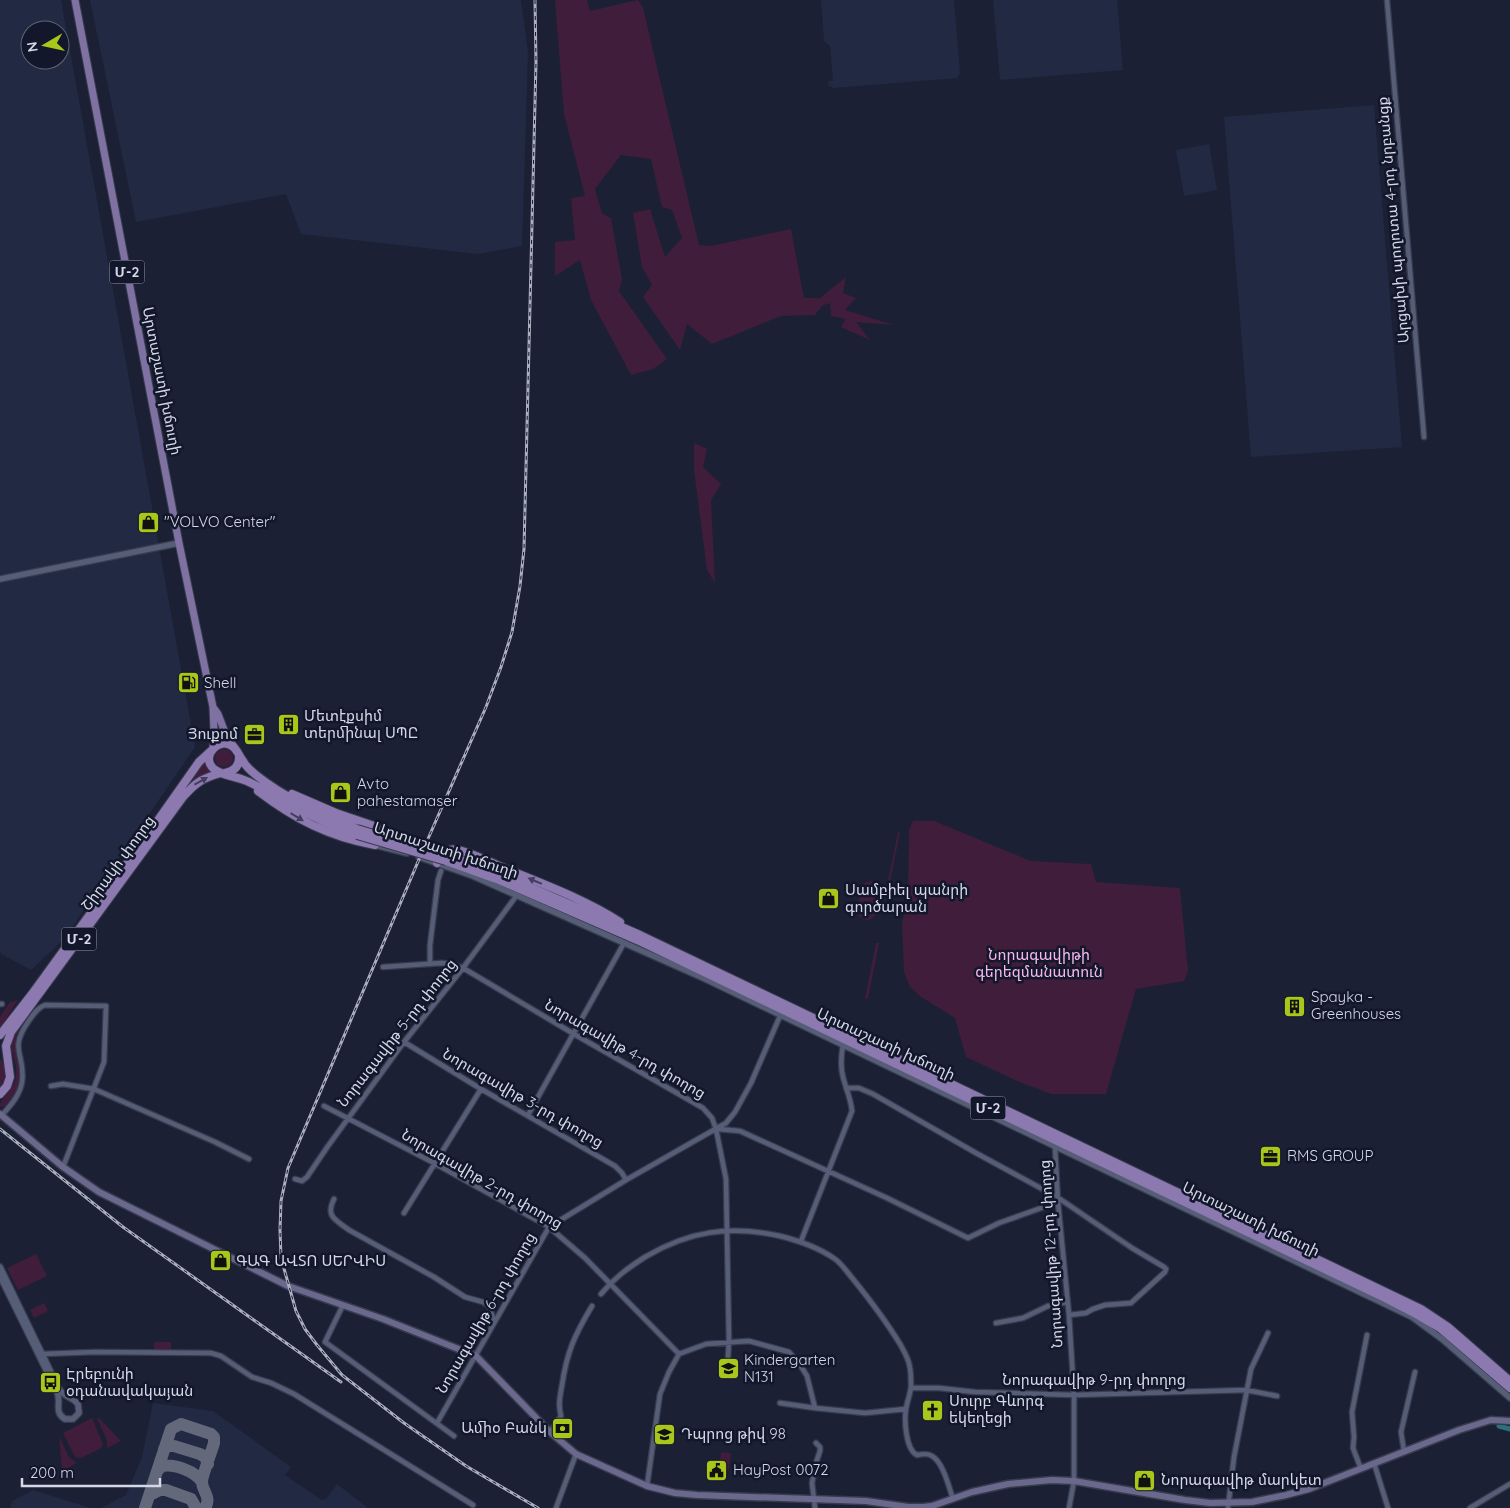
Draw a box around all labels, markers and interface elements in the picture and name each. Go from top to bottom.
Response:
north arrow [20,20,70,70]
text: N [22,41,42,54]
street label: Արցախի պողոտա 4-րդ նրբանցք [1372,96,1413,344]
road number: Մ-2 [110,260,144,284]
street label: Արտաշատի խճուղի [139,305,186,457]
shop icon: "VOLVO Center" [136,510,160,534]
place label: "VOLVO Center" [164,512,276,531]
fuel station icon: Shell [176,671,200,695]
place label: Shell [204,673,236,692]
place label: Մետէքսիմ տերմինալ ՍՊԸ [304,706,418,742]
building icon: Մետէքսիմ տերմինալ ՍՊԸ [276,713,300,737]
office icon: Յուքոմ [242,722,266,746]
place label: Յուքոմ [188,724,238,743]
place label: Avto pahestamaser [357,774,458,810]
one-way arrow [193,777,208,785]
shop icon: Avto pahestamaser [329,781,353,805]
street label: Շիրակի փողոց [77,811,158,914]
one-way arrow [290,813,303,822]
street label: Արտաշատի խճուղի [372,817,521,882]
one-way arrow [528,876,542,884]
place label: Սամբիել պանրի գործարան [845,880,968,916]
shop icon: Սամբիել պանրի գործարան [817,887,841,911]
road number: Մ-2 [62,928,96,951]
park label: Նորագավիթի գերեզմանատուն [975,945,1103,981]
street label: Նորագավիթ 5-րդ փողոց [333,955,460,1111]
place label: Spayka - Greenhouses [1311,987,1401,1023]
building icon: Spayka - Greenhouses [1283,994,1307,1018]
street label: Նորագավիթ 4-րդ փողոց [541,995,709,1103]
street label: Արտաշատի խճուղի [814,1003,958,1084]
street label: Նորագավիթ 3-րդ փողոց [439,1044,607,1151]
road number: Մ-2 [970,1096,1006,1120]
street label: Նորագավիթ 2-րդ փողոց [398,1125,566,1233]
office icon: RMS GROUP [1259,1144,1283,1168]
place label: RMS GROUP [1287,1146,1373,1165]
street label: Նորագավիթ 12-րդ փողոց [1034,1159,1067,1349]
street label: Արտաշատի խճուղի [1179,1177,1323,1260]
street label: Նորագավիթ 6-րդ փողոց [432,1229,540,1397]
shop icon: ԳԱԳ ԱՎՏՈ ՍԵՐՎԻՍ [208,1249,232,1273]
place label: ԳԱԳ ԱՎՏՈ ՍԵՐՎԻՍ [236,1251,386,1270]
place label: Kindergarten N131 [744,1350,835,1386]
school or university icon: Kindergarten N131 [716,1357,740,1381]
place label: Էրեբունի օդանավակայան [66,1364,193,1400]
street label: Նորագավիթ 9-րդ փողոց [1002,1370,1186,1389]
bus stop icon: Էրեբունի օդանավակայան [38,1371,62,1395]
place label: Սուրբ Գևորգ եկեղեցի [949,1391,1044,1427]
church icon: Սուրբ Գևորգ եկեղեցի [921,1398,945,1422]
bank icon: Ամիօ Բանկ [551,1416,575,1440]
place label: Ամիօ Բանկ [461,1418,547,1437]
school or university icon: Դպրոց թիվ 98 [653,1422,677,1446]
place label: Դպրոց թիվ 98 [681,1424,786,1443]
scale bar [22,1456,160,1488]
public building icon: HayPost 0072 [705,1458,729,1482]
place label: HayPost 0072 [733,1460,829,1479]
text: 200 m [30,1463,74,1482]
shop icon: Նորագավիթ մարկետ [1133,1468,1157,1492]
place label: Նորագավիթ մարկետ [1161,1470,1322,1489]

